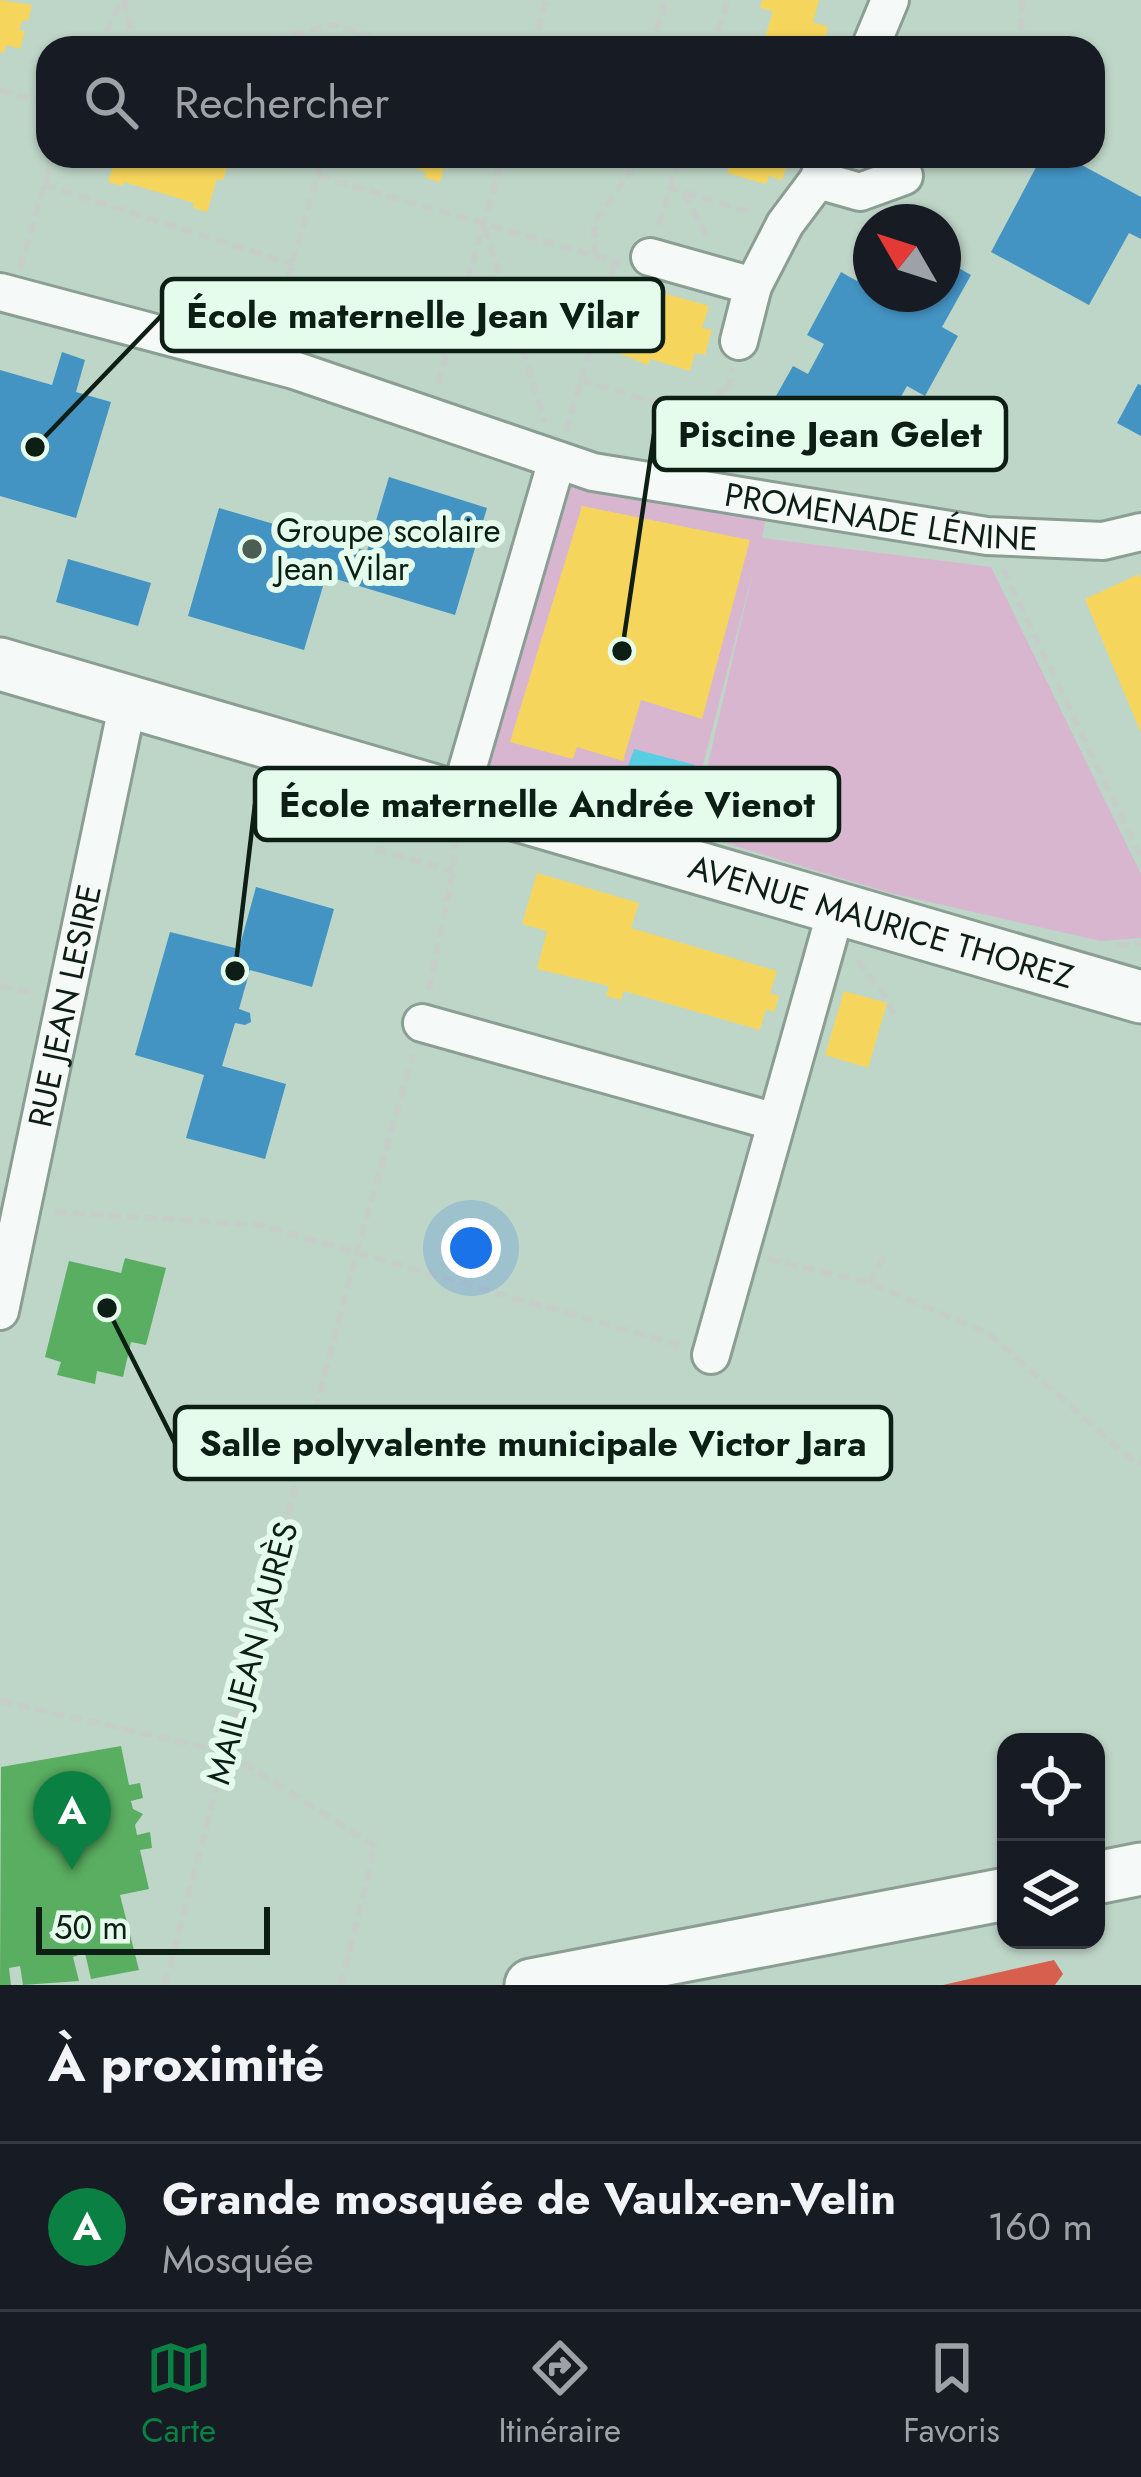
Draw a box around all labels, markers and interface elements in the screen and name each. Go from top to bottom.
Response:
search box [36,36,1105,168]
icon: search [78,69,144,135]
text: Rechercher [174,70,389,135]
north arrow [853,204,961,312]
callout: École maternelle Jean Vilar [162,279,663,351]
text: École maternelle Jean Vilar [186,289,640,341]
callout: Piscine Jean Gelet [654,398,1006,470]
text: Piscine Jean Gelet [678,408,982,460]
street label: PROMENADE LÉNINE [721,470,1039,562]
place label: Groupe scolaire Jean Vilar [272,507,500,592]
marker: Groupe scolaire Jean Vilar [239,536,265,562]
callout: École maternelle Andrée Vienot [255,768,839,840]
text: École maternelle Andrée Vienot [279,778,816,830]
street label: AVENUE MAURICE THOREZ [683,843,1079,1000]
street label: RUE JEAN LESIRE [16,880,113,1131]
your location [441,1218,501,1278]
callout: Salle polyvalente municipale Victor Jara [175,1407,891,1479]
text: Salle polyvalente municipale Victor Jara [199,1417,867,1469]
street label: MAIL JEAN JAURÈS [194,1517,310,1789]
map controls [997,1733,1105,1949]
button: locate [997,1733,1105,1841]
pin: A [33,1771,111,1870]
button: layers [997,1841,1105,1949]
scale bar [36,1901,270,1954]
text: 50 m [54,1904,128,1951]
text: À proximité [48,2026,324,2100]
text: Grande mosquée de Vaulx-en-Velin [162,2166,896,2231]
text: A [73,2198,101,2255]
text: 160 m [987,2198,1093,2255]
text: Mosquée [162,2231,313,2288]
tab: Carte [141,2335,216,2454]
tab: Itinéraire [498,2335,621,2454]
tab: Favoris [903,2335,1000,2454]

